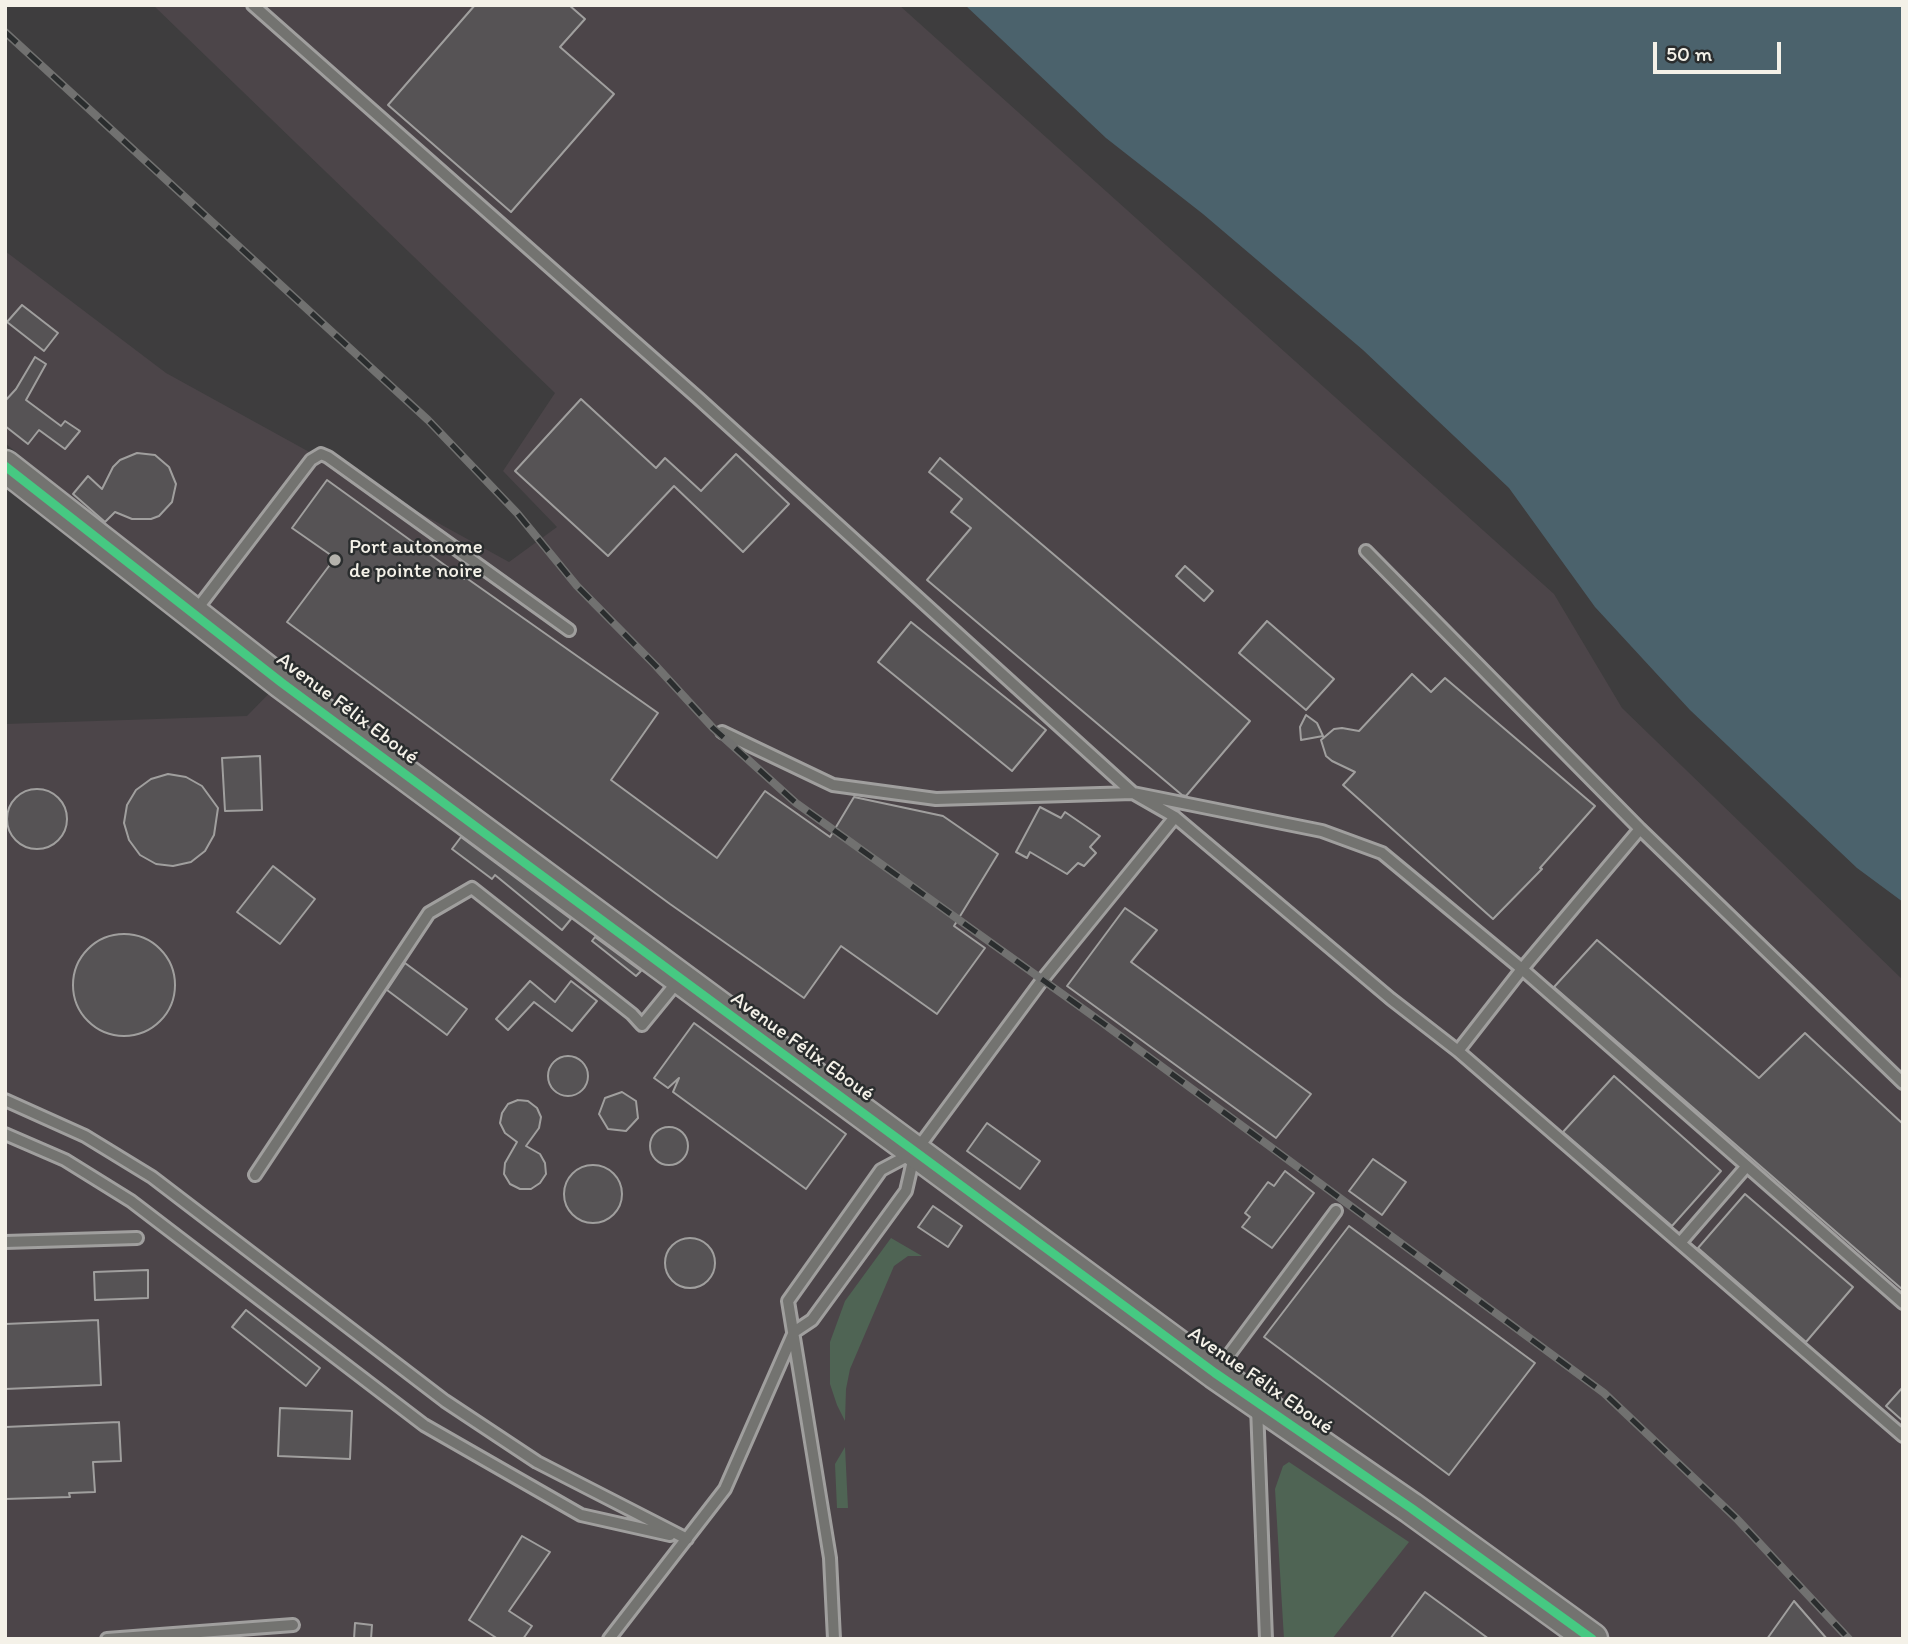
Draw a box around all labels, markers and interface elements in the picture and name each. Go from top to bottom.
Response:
scale bar [1656,28,1784,72]
text: 50 m [1666,41,1712,66]
place label: Port autonome de pointe noire [349,535,483,585]
marker: Port autonome de pointe noire [327,552,343,568]
street label: Avenue Félix Eboué [271,647,423,771]
street label: Avenue Félix Eboué [725,986,879,1108]
street label: Avenue Félix Eboué [1183,1322,1337,1440]

